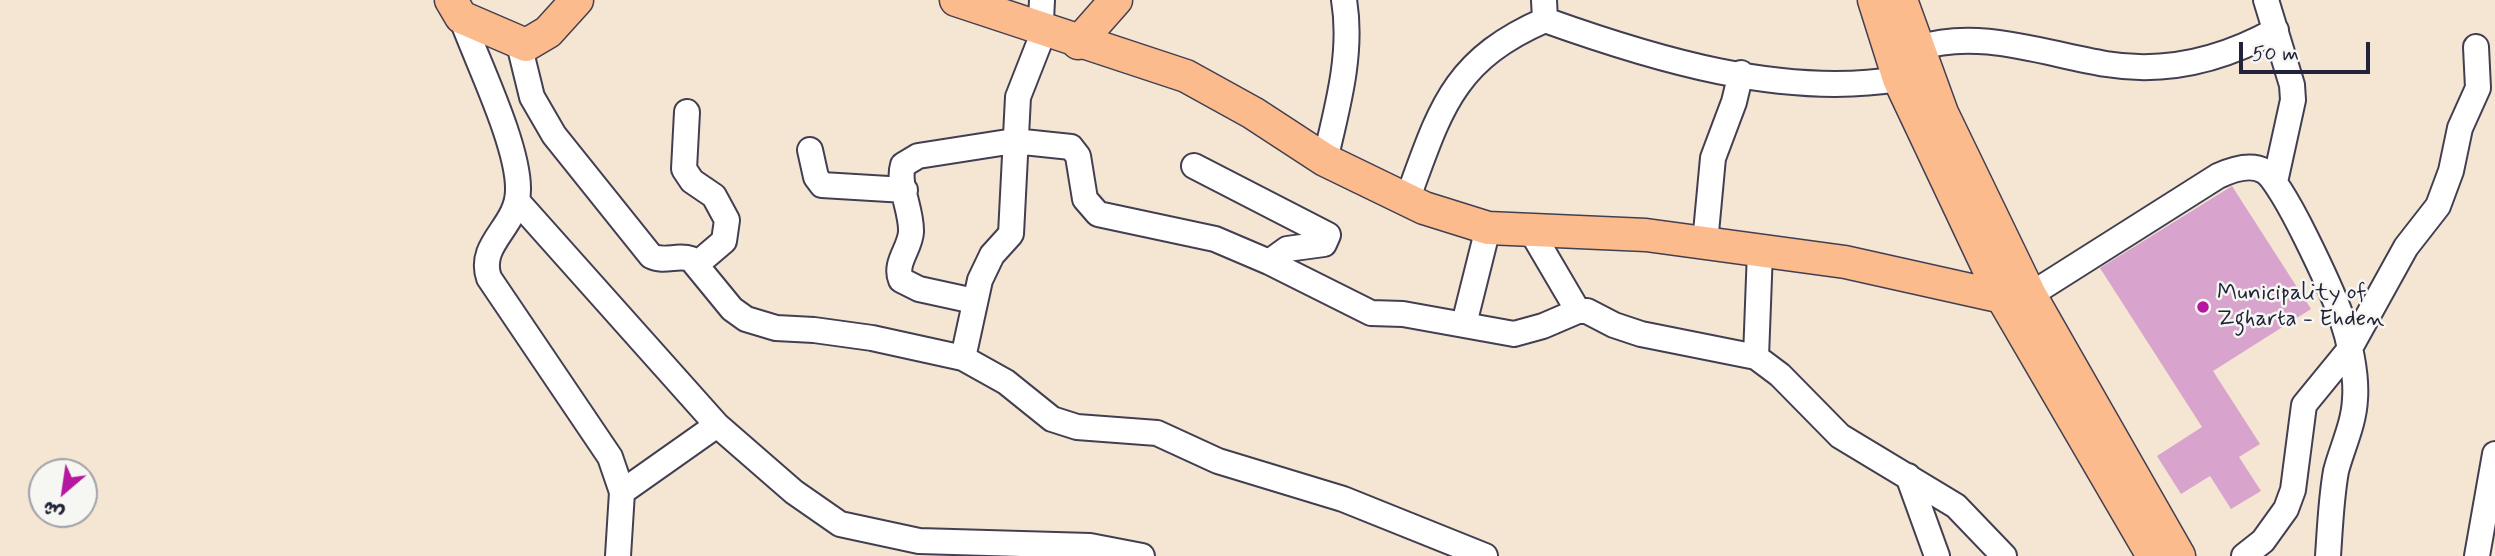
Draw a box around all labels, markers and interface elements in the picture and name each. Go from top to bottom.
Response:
scale bar [2243,28,2374,72]
text: 50 m [2252,40,2299,68]
place label: Municipality of Zgharta - Ehden [2217,280,2384,334]
marker: Municipality of Zgharta - Ehden [2195,299,2211,315]
north arrow [28,458,98,528]
text: ش [38,494,69,526]

